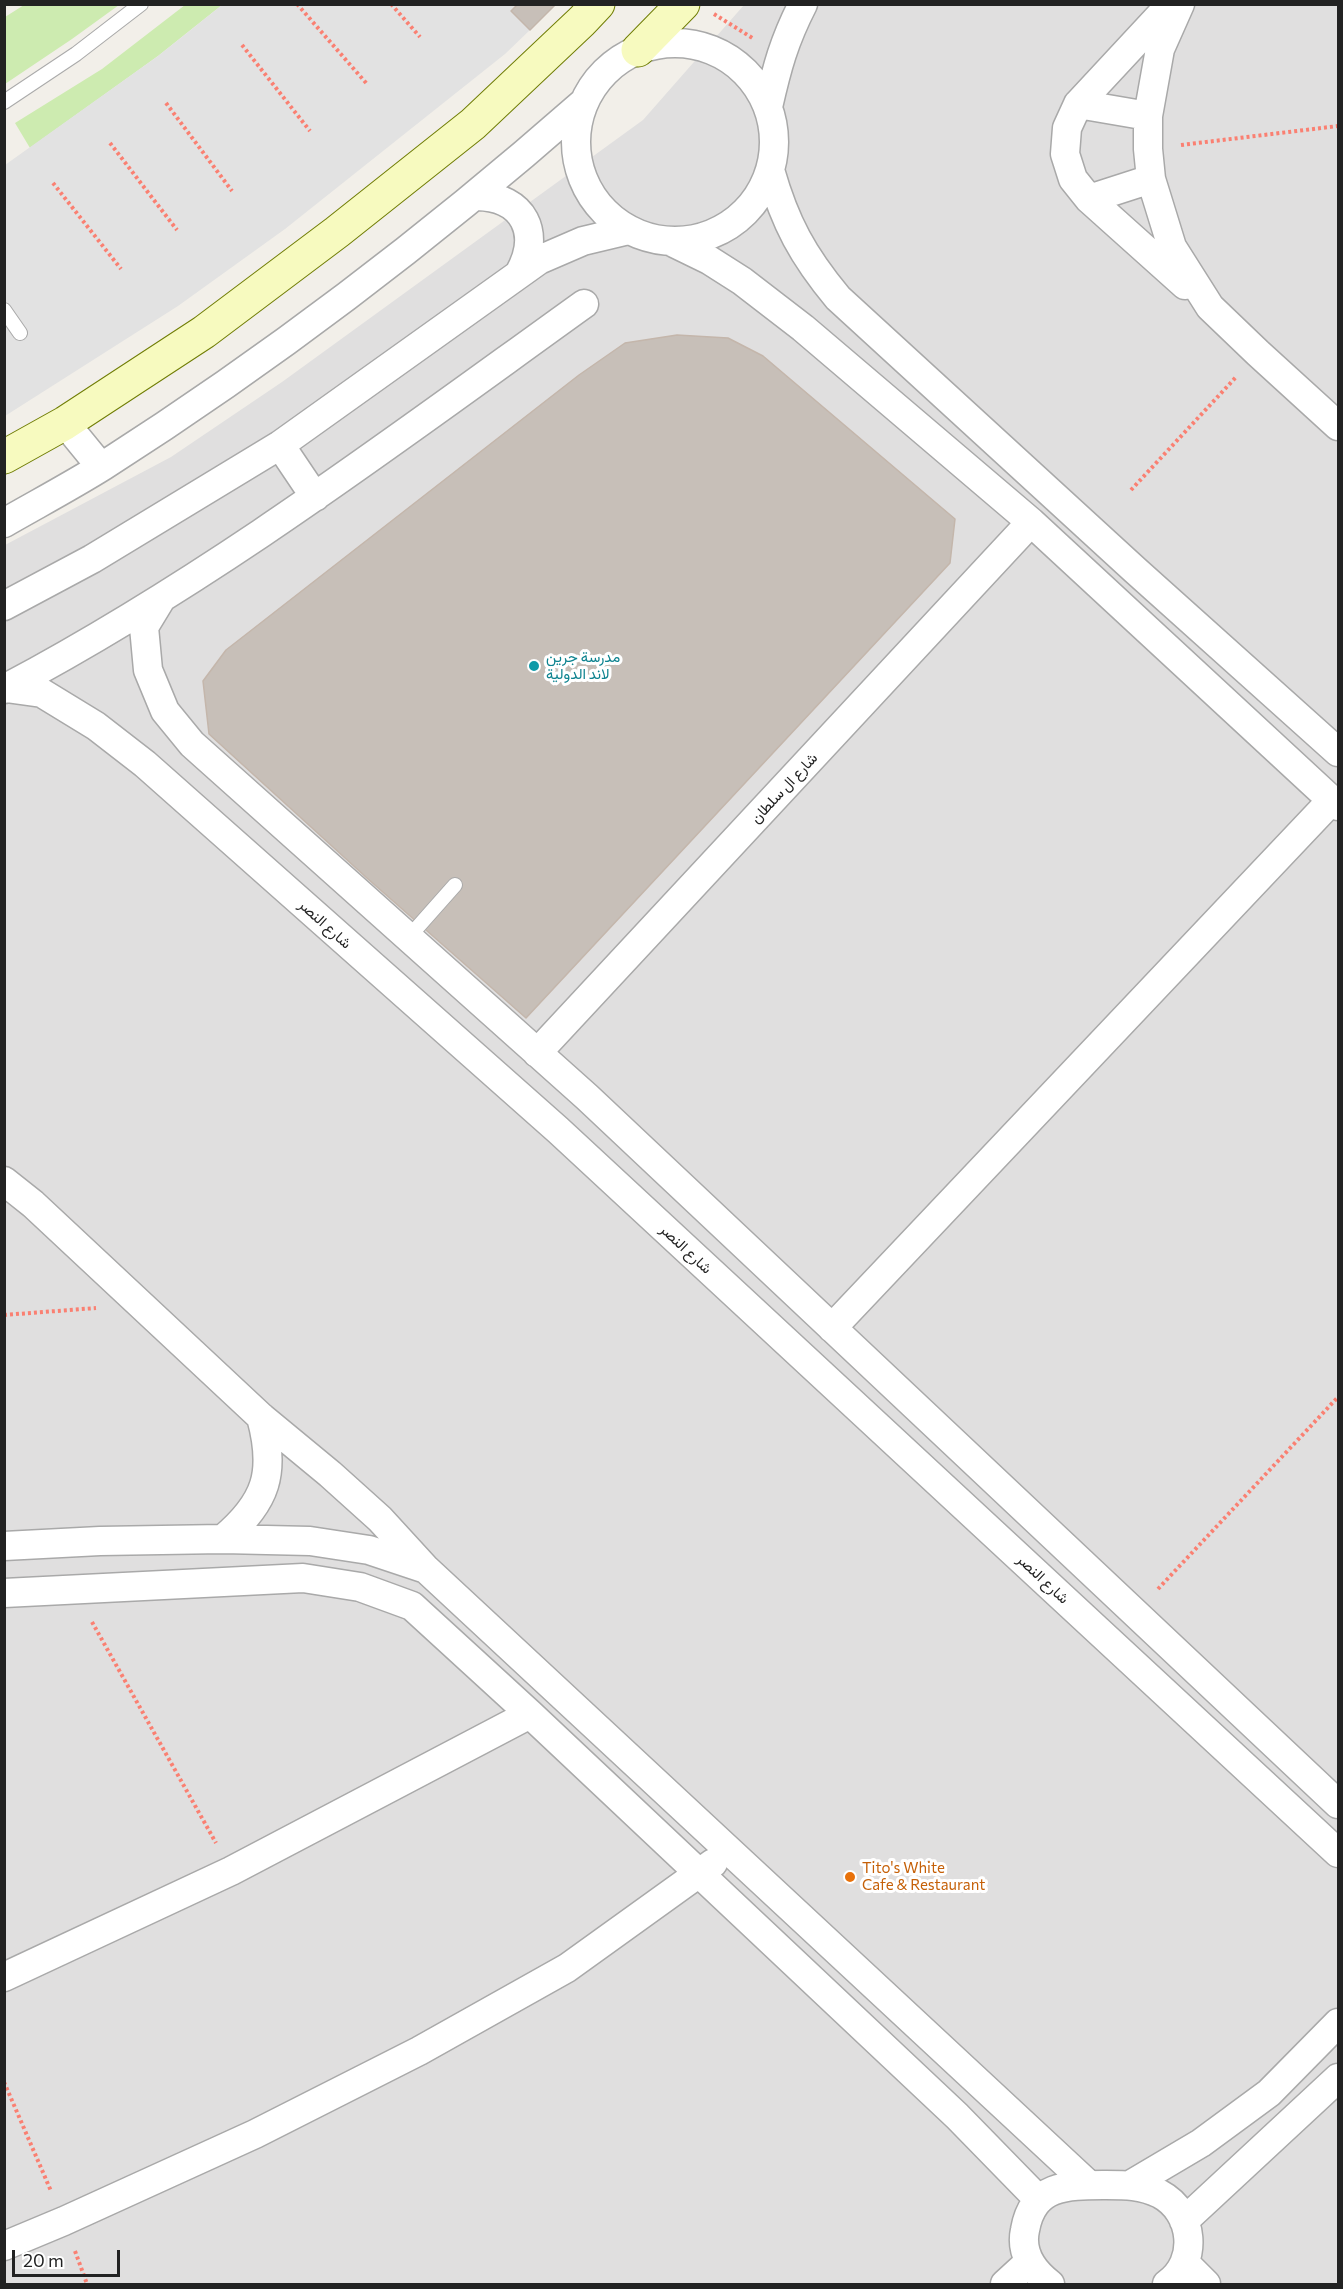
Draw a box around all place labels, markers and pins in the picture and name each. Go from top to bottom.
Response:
place label: مدرسة جرين لاند الدولية [546,648,620,683]
marker: مدرسة جرين لاند الدولية [527,659,541,673]
place label: Tito's White Cafe & Restaurant [862,1859,985,1894]
marker: Tito's White Cafe & Restaurant [843,1870,857,1884]

